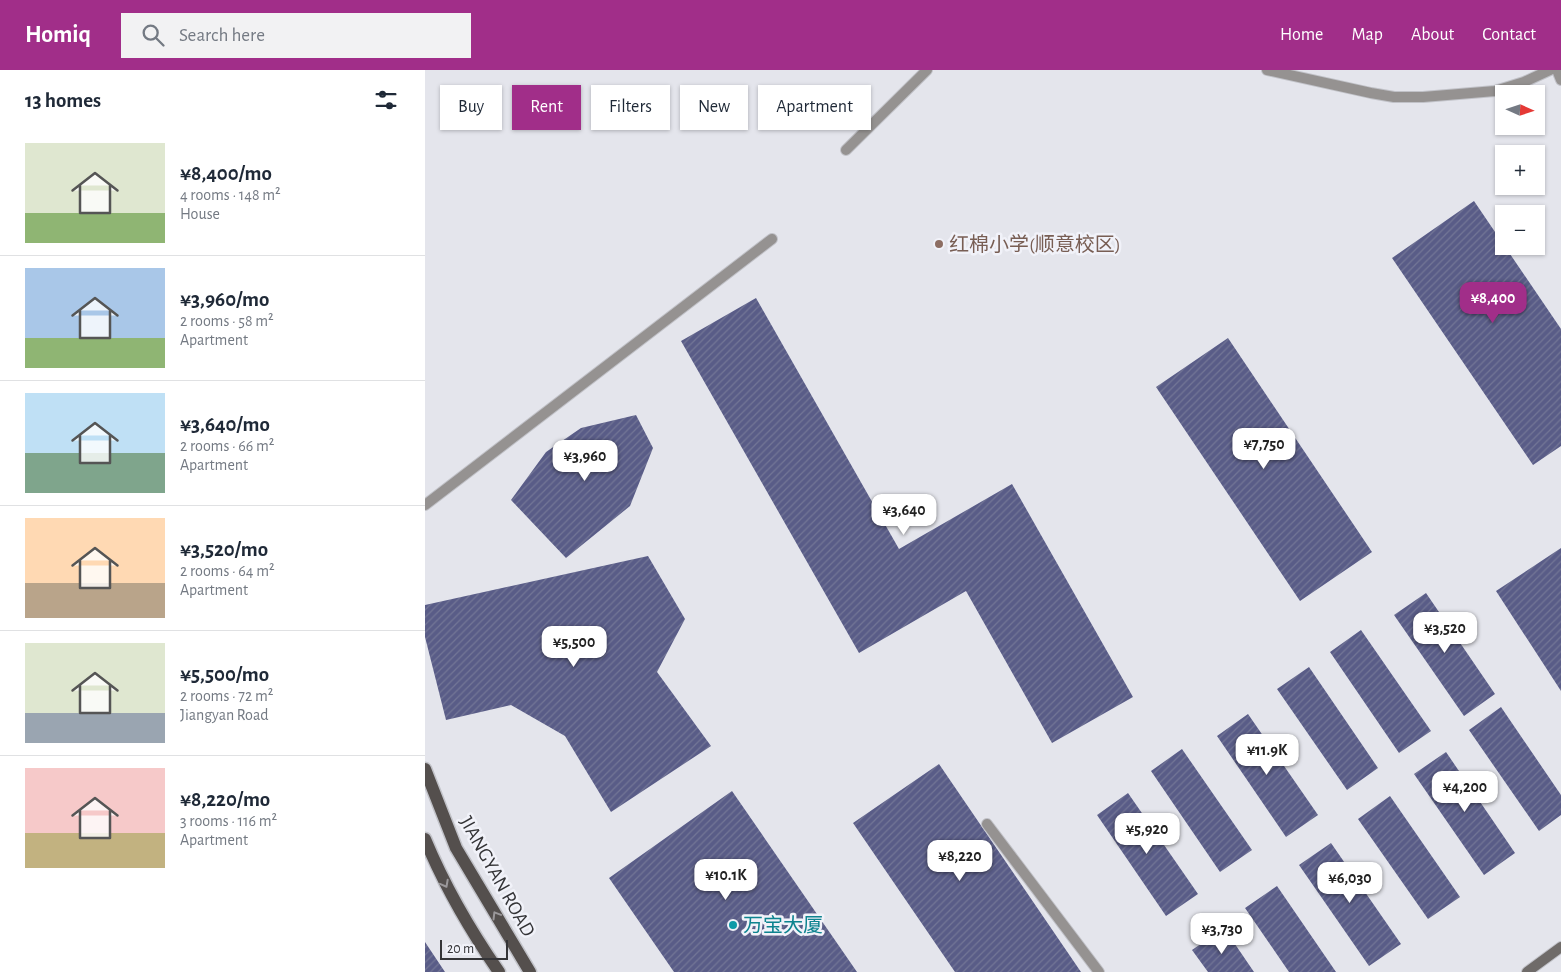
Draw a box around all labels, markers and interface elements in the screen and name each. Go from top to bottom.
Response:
search box [121,13,471,58]
icon: search [139,21,167,49]
text: Homiq [25,23,91,47]
text: Search here [179,26,265,45]
text: Home [1280,26,1323,44]
text: Map [1351,26,1383,44]
text: About [1411,26,1454,44]
text: Contact [1482,26,1536,44]
chip: Buy [440,85,502,130]
chip: Rent [512,85,581,130]
chip: Filters [591,85,670,130]
chip: New [680,85,748,130]
chip: Apartment [758,85,871,130]
north arrow [1495,85,1545,135]
map controls [1495,85,1545,255]
icon: filters [372,86,400,114]
text: 13 homes [25,90,101,111]
button: + [1495,145,1545,195]
icon: home [65,163,125,223]
text: ¥8,400/mo [180,163,272,184]
text: 4 rooms · 148 m² [180,187,281,203]
button: − [1495,205,1545,255]
text: House [180,206,220,222]
place label: 红棉小学(顺意校区) [949,234,1121,255]
marker: 红棉小学(顺意校区) [933,238,945,250]
pin: ¥8,400 [1452,282,1534,324]
icon: home [65,288,125,348]
text: ¥3,960/mo [180,289,269,310]
text: ¥8,400 [1471,290,1515,306]
text: 2 rooms · 58 m² [180,313,274,329]
text: Apartment [180,332,248,348]
icon: home [65,413,125,473]
text: ¥3,640/mo [180,414,270,435]
pin: ¥7,750 [1223,428,1305,470]
text: ¥7,750 [1243,436,1285,452]
text: 2 rooms · 66 m² [180,438,274,454]
pin: ¥3,960 [544,440,626,482]
text: ¥3,960 [564,448,606,464]
text: Apartment [180,457,248,473]
pin: ¥3,640 [863,494,945,536]
text: ¥3,640 [882,502,926,518]
icon: home [65,538,125,598]
text: ¥3,520/mo [180,539,268,560]
text: 2 rooms · 64 m² [180,563,275,579]
text: Apartment [180,582,248,598]
pin: ¥3,520 [1404,612,1486,654]
text: ¥3,520 [1424,620,1466,636]
pin: ¥5,500 [533,626,615,668]
text: ¥5,500 [553,634,595,650]
icon: home [65,663,125,723]
text: ¥5,500/mo [180,664,269,685]
text: 2 rooms · 72 m² [180,688,273,704]
text: Jiangyan Road [180,707,269,723]
pin: ¥11.9K [1226,734,1308,776]
text: ¥11.9K [1247,742,1287,758]
pin: ¥4,200 [1424,770,1506,813]
text: ¥4,200 [1443,779,1487,795]
icon: home [65,788,125,848]
text: ¥8,220/mo [180,789,270,810]
pin: ¥5,920 [1106,812,1188,855]
text: 3 rooms · 116 m² [180,813,277,829]
street label: JIANGYAN ROAD [456,813,538,940]
text: ¥5,920 [1126,821,1168,837]
text: Apartment [180,832,248,848]
pin: ¥8,220 [919,840,1001,882]
text: ¥8,220 [938,848,982,864]
pin: ¥10.1K [685,858,767,901]
pin: ¥6,030 [1309,862,1391,904]
text: ¥10.1K [705,867,747,883]
text: ¥6,030 [1328,870,1372,886]
one-way arrow [439,879,449,888]
one-way arrow [492,912,502,921]
pin: ¥3,730 [1181,912,1263,955]
place label: 万宝大厦 [743,915,823,936]
marker: 万宝大厦 [727,919,739,931]
text: ¥3,730 [1201,921,1243,937]
scale bar [440,937,507,960]
text: 20 m [447,942,474,956]

